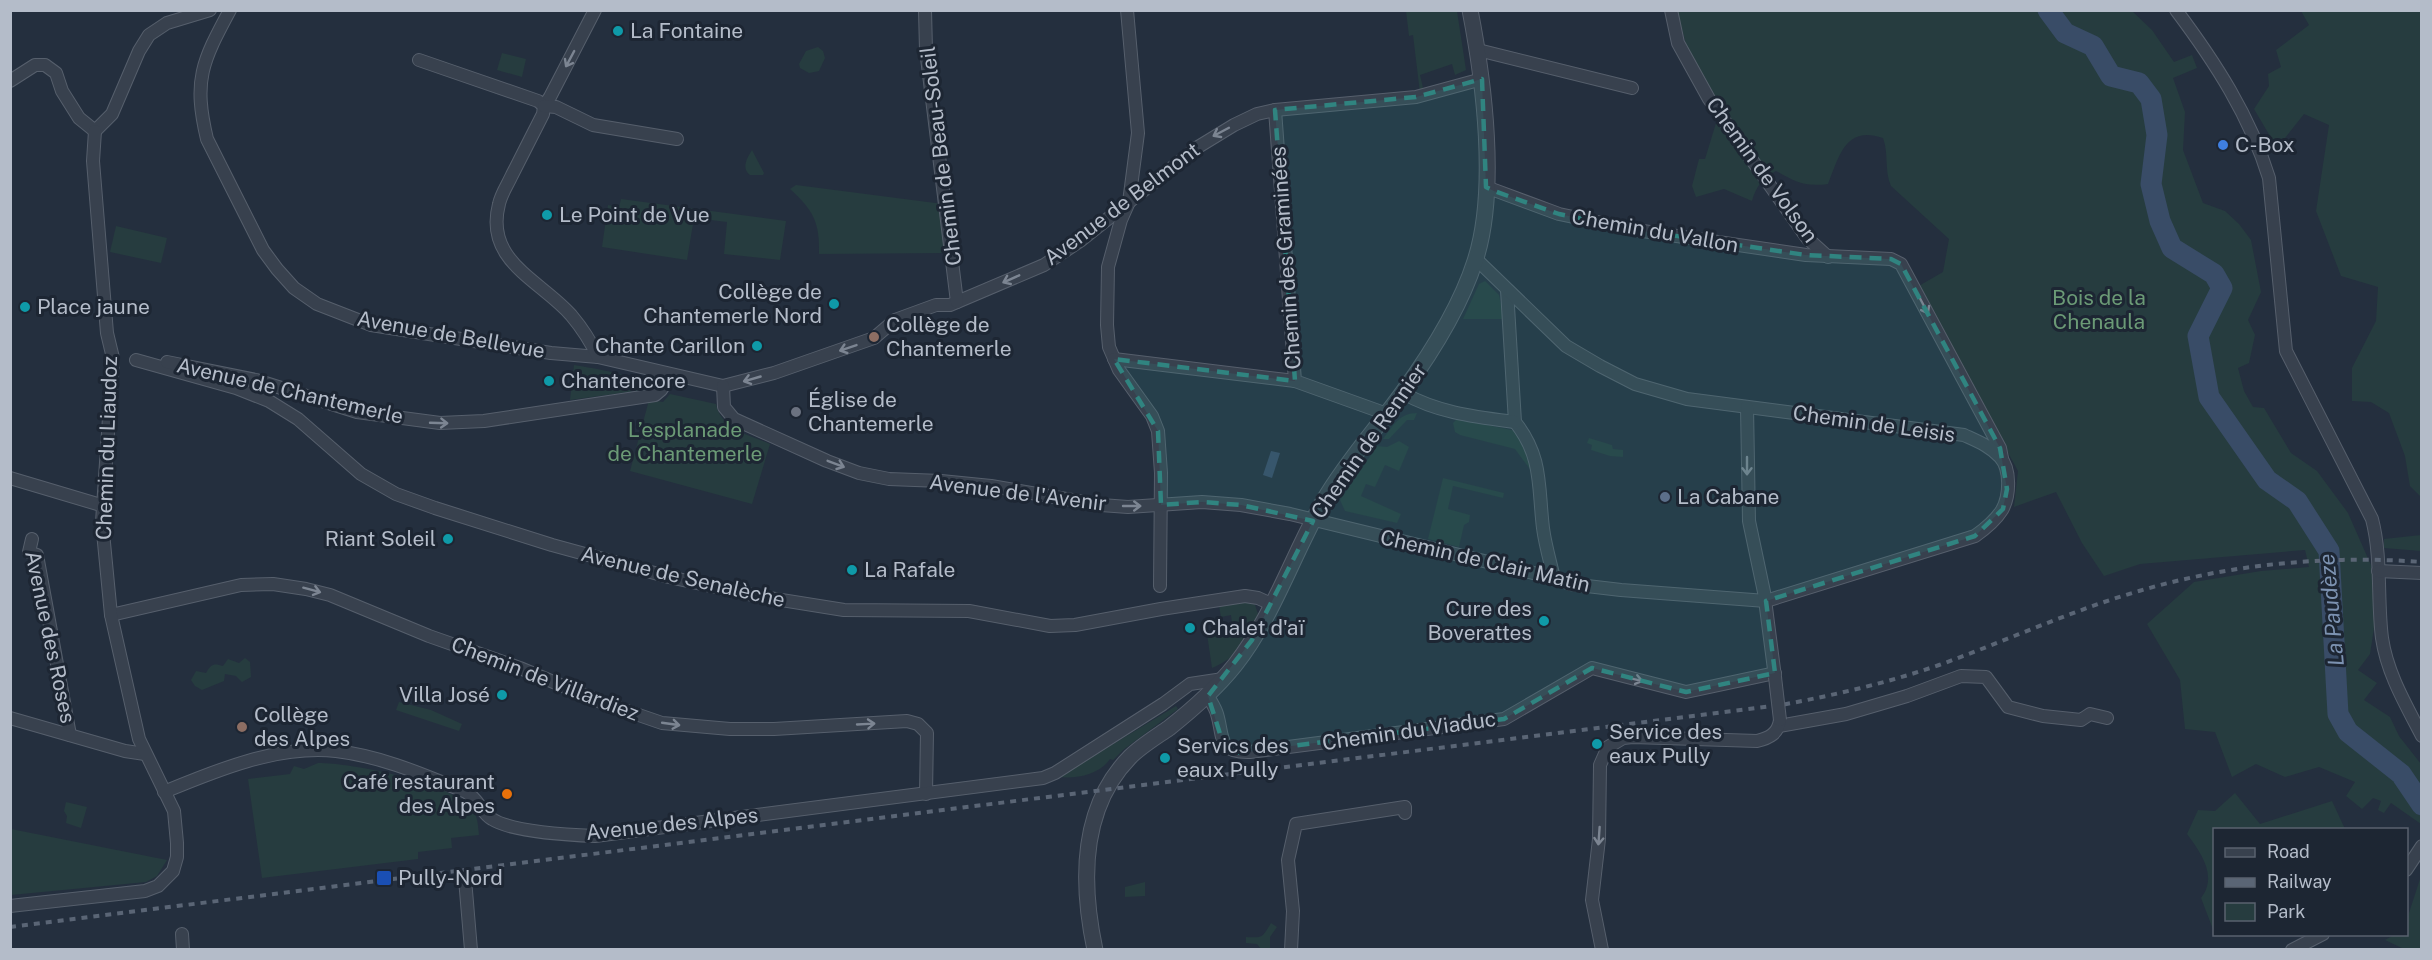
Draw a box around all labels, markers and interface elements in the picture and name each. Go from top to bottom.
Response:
place label: La Fontaine [630,18,743,43]
marker: La Fontaine [611,24,625,38]
street label: Chemin de Beau-Soleil [915,45,966,267]
one-way arrow [564,50,576,68]
street label: Chemin de Volson [1701,92,1824,247]
one-way arrow [1213,126,1230,138]
place label: C-Box [2235,132,2295,157]
street label: Avenue de Belmont [1039,137,1204,270]
marker: C-Box [2216,138,2230,152]
street label: Chemin des Graminées [1265,146,1306,371]
place label: Le Point de Vue [559,202,710,227]
street label: Chemin du Vallon [1570,204,1740,257]
marker: Le Point de Vue [540,208,554,222]
one-way arrow [1002,274,1020,285]
place label: Collège de Chantemerle Nord [643,279,822,328]
park label: Bois de la Chenaula [2052,285,2146,334]
place label: Place jaune [37,294,150,319]
one-way arrow [1918,296,1930,314]
marker: Collège de Chantemerle Nord [827,297,841,311]
marker: Place jaune [18,300,32,314]
street label: Avenue de Bellevue [355,306,547,363]
place label: Collège de Chantemerle [886,312,1012,361]
marker: Collège de Chantemerle [867,330,881,344]
place label: Chante Carillon [595,333,745,358]
marker: Chante Carillon [750,339,764,353]
one-way arrow [839,343,858,354]
street label: Avenue de Chantemerle [174,352,406,429]
street label: Chemin du Liaudoz [91,356,122,540]
street label: Chemin de Rennier [1306,358,1431,523]
place label: Chantencore [561,368,686,393]
marker: Chantencore [542,374,556,388]
one-way arrow [743,374,762,385]
place label: Église de Chantemerle [808,387,934,436]
street label: Chemin de Leisis [1791,400,1957,447]
marker: Église de Chantemerle [789,405,803,419]
one-way arrow [428,417,448,429]
park label: L’esplanade de Chantemerle [608,417,762,466]
one-way arrow [1741,455,1753,475]
one-way arrow [826,460,845,471]
street label: Avenue de l'Avenir [928,469,1108,516]
place label: La Cabane [1677,484,1779,509]
marker: La Cabane [1658,490,1672,504]
one-way arrow [1121,500,1141,512]
street label: Chemin de Clair Matin [1378,524,1592,597]
place label: Riant Soleil [325,526,436,551]
marker: Riant Soleil [441,532,455,546]
street label: Avenue de Senalèche [579,541,788,612]
street label: Avenue des Roses [20,548,81,725]
water label: La Paudèze [2313,553,2349,667]
place label: La Rafale [864,557,956,582]
marker: La Rafale [845,563,859,577]
one-way arrow [302,585,321,597]
place label: Cure des Boverattes [1427,596,1532,645]
marker: Cure des Boverattes [1537,614,1551,628]
place label: Chalet d'aï [1202,615,1305,640]
marker: Chalet d'aï [1183,621,1197,635]
street label: Chemin de Villardiez [448,631,642,726]
one-way arrow [1624,673,1643,685]
place label: Villa José [399,682,490,707]
marker: Villa José [495,688,509,702]
place label: Collège des Alpes [254,702,350,751]
street label: Chemin du Viaduc [1320,706,1497,755]
one-way arrow [661,718,680,729]
one-way arrow [855,718,875,729]
place label: Service des eaux Pully [1609,719,1722,768]
marker: Collège des Alpes [235,720,249,734]
place label: Servics des eaux Pully [1177,733,1289,782]
marker: Service des eaux Pully [1590,737,1604,751]
marker: Servics des eaux Pully [1158,751,1172,765]
place label: Café restaurant des Alpes [343,769,495,818]
marker: Café restaurant des Alpes [500,787,514,801]
street label: Avenue des Alpes [585,802,759,845]
one-way arrow [1593,825,1604,845]
legend [2213,828,2408,936]
text: Road [2267,841,2310,862]
place label: Pully-Nord [398,865,503,890]
marker: Pully-Nord [375,869,393,887]
text: Railway [2267,871,2332,892]
text: Park [2267,901,2305,922]

